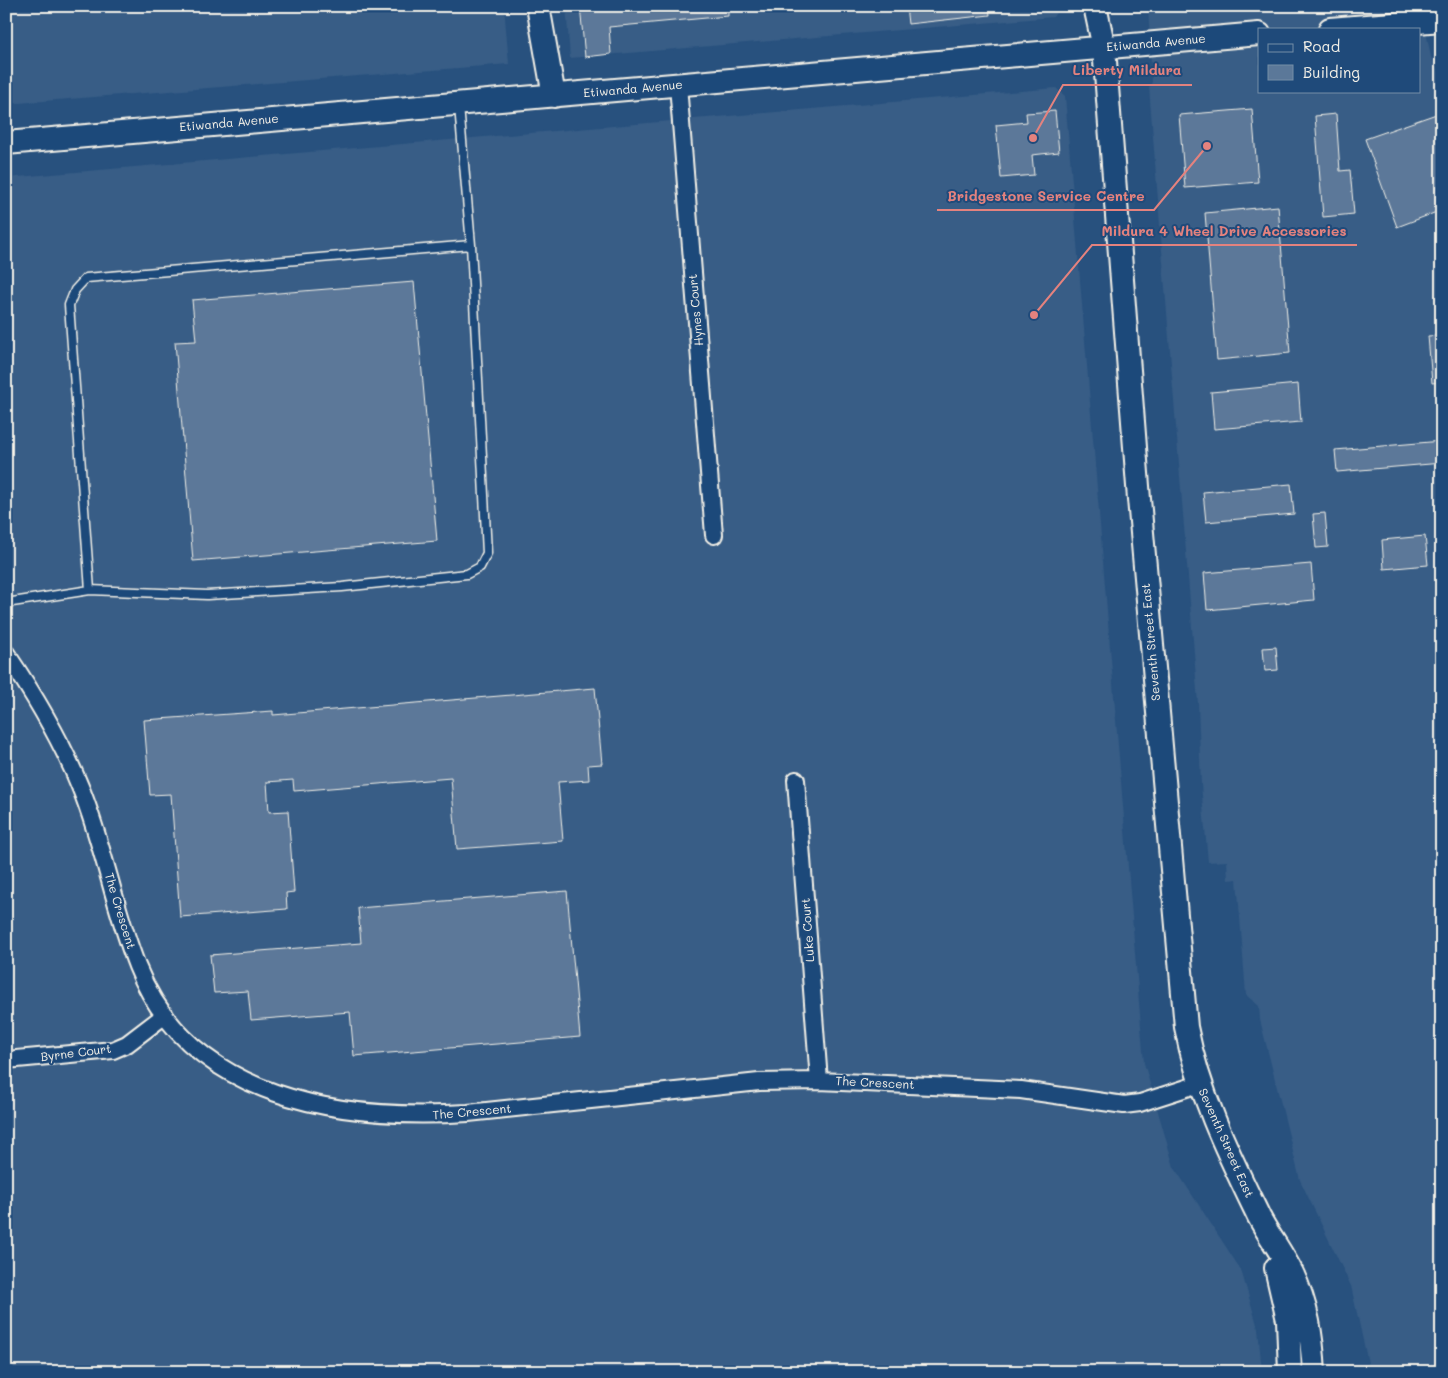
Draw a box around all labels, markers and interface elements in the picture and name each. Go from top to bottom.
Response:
legend [1258,28,1420,92]
street label: Etiwanda Avenue [1106,30,1206,54]
text: Road [1303,36,1340,56]
callout: Liberty Mildura [1063,56,1192,85]
text: Liberty Mildura [1073,60,1182,79]
text: Building [1303,62,1360,82]
street label: Etiwanda Avenue [583,76,683,100]
street label: Etiwanda Avenue [179,110,279,134]
callout: Bridgestone Service Centre [937,181,1154,210]
text: Bridgestone Service Centre [947,186,1145,205]
callout: Mildura 4 Wheel Drive Accessories [1092,216,1357,245]
text: Mildura 4 Wheel Drive Accessories [1101,221,1347,240]
street label: Hynes Court [684,273,706,347]
street label: Seventh Street East [1137,583,1163,702]
street label: The Crescent [102,871,140,951]
street label: Luke Court [797,898,817,963]
street label: Byrne Court [40,1040,112,1064]
street label: The Crescent [835,1072,915,1092]
street label: Seventh Street East [1196,1085,1258,1200]
street label: The Crescent [432,1100,512,1122]

